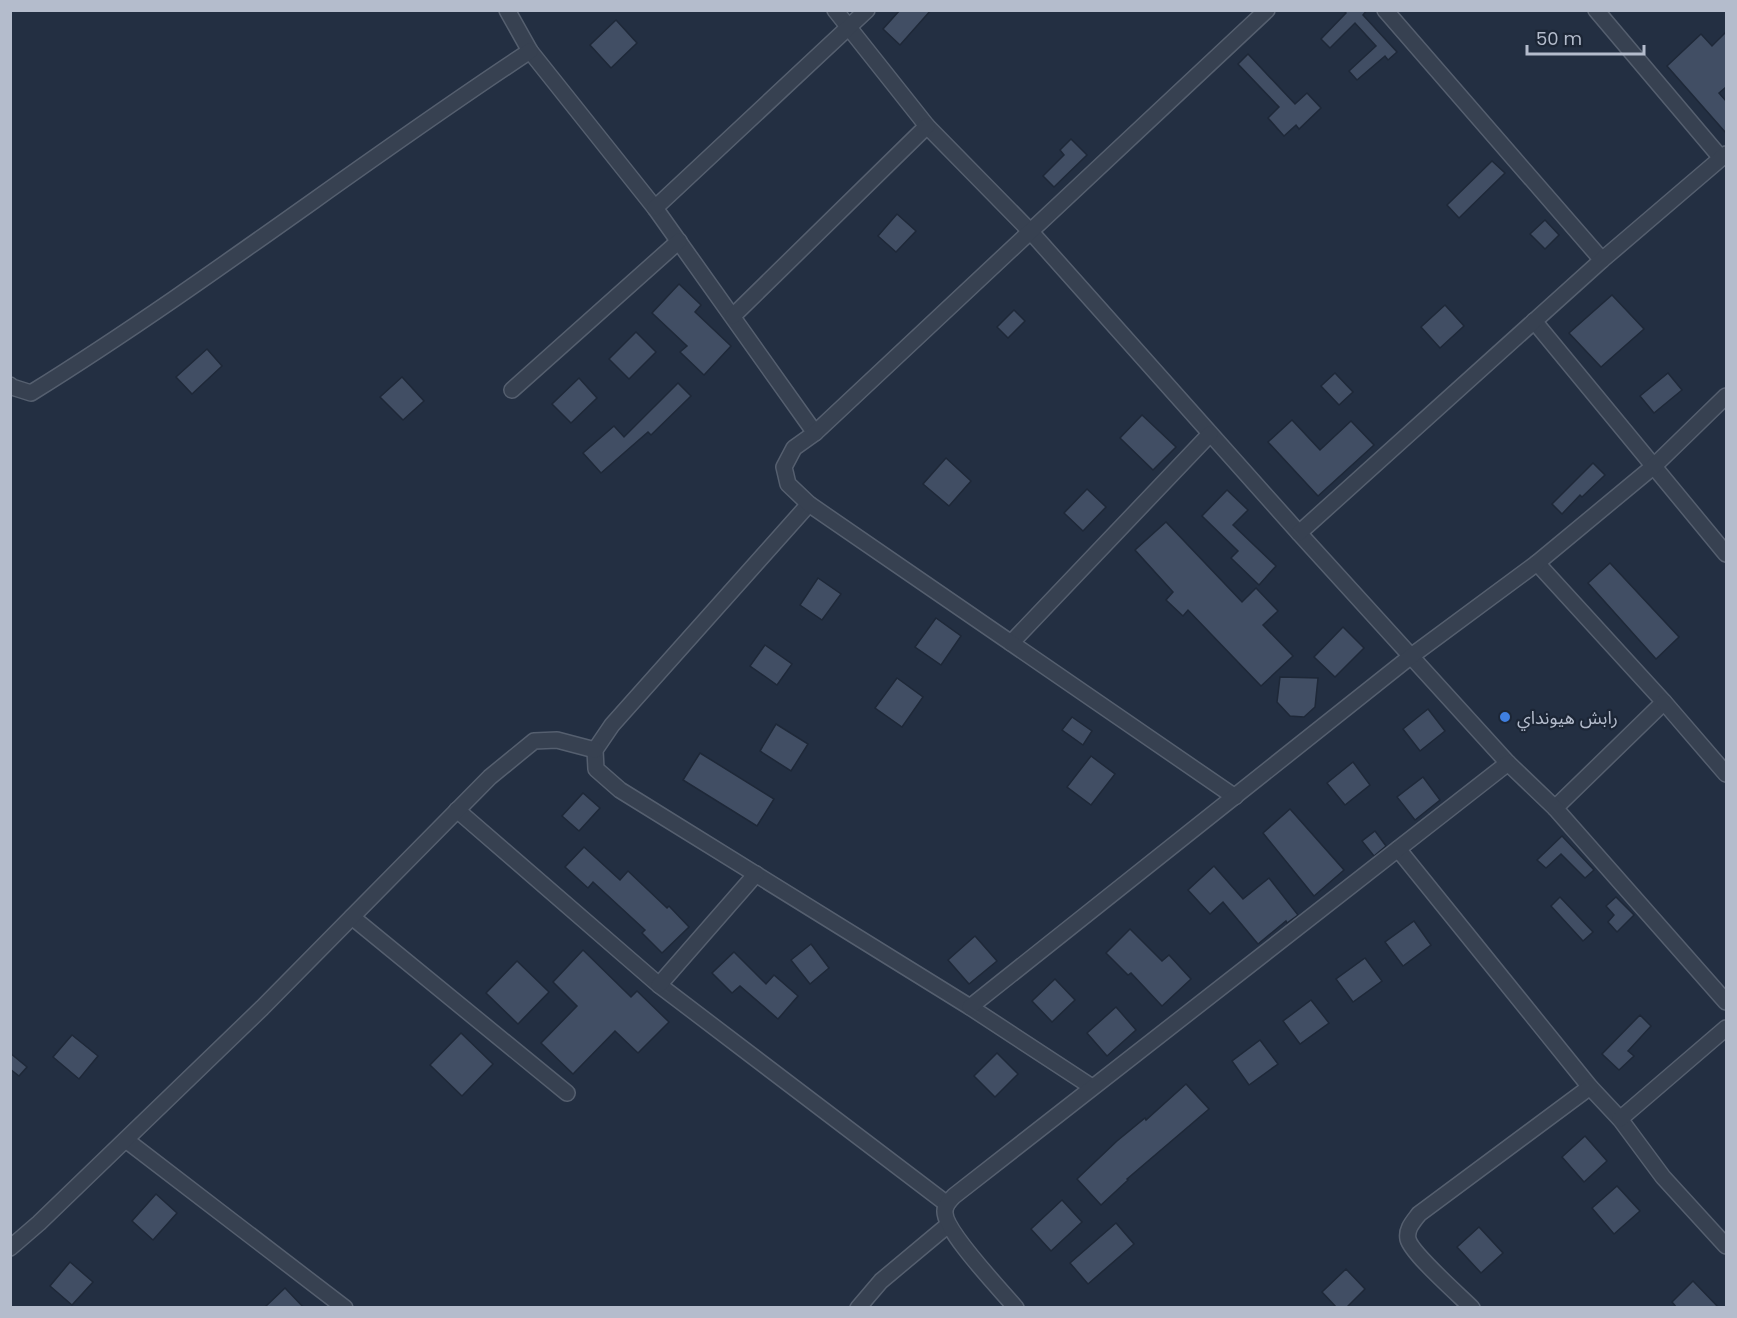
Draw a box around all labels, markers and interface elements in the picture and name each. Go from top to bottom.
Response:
scale bar [1527,18,1644,56]
text: 50 m [1536,26,1582,51]
place label: رابش هيونداي [1517,705,1618,731]
marker: رابش هيونداي [1498,710,1512,724]

